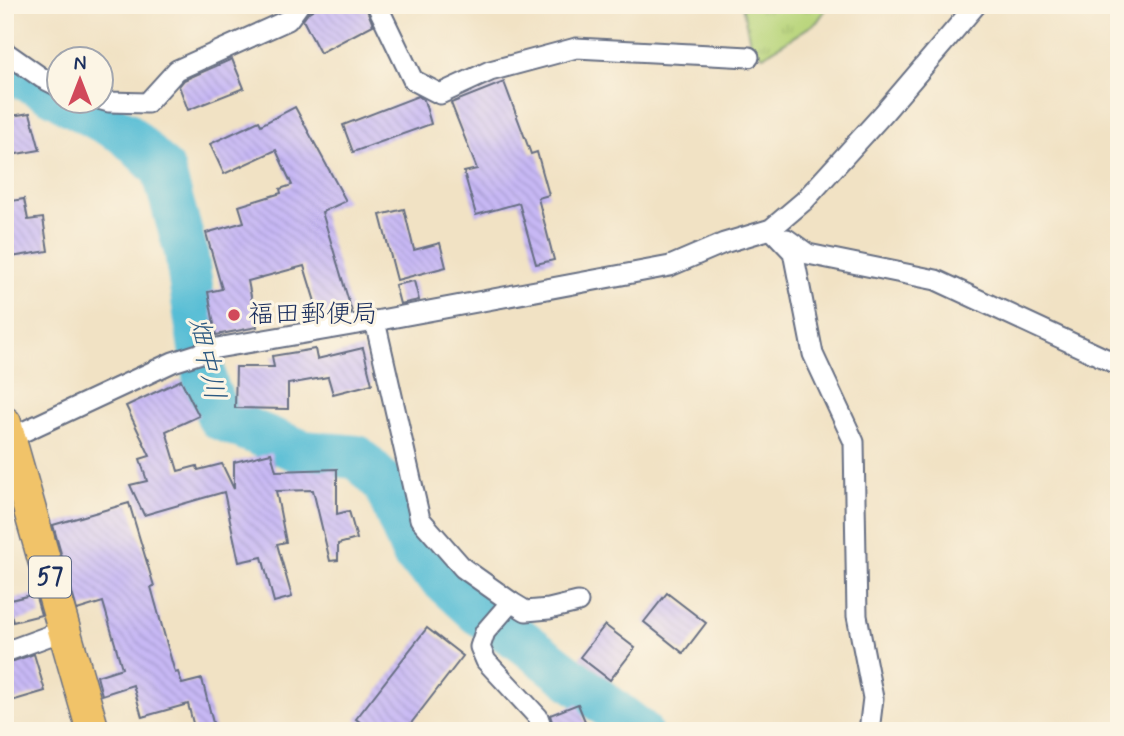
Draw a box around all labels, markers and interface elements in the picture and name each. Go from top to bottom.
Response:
north arrow [46,46,116,116]
text: N [74,52,86,77]
place label: 福田郵便局 [248,298,378,332]
marker: 福田郵便局 [226,307,242,323]
water label: 畑中川 [179,314,233,404]
road number: 57 [29,556,71,598]

